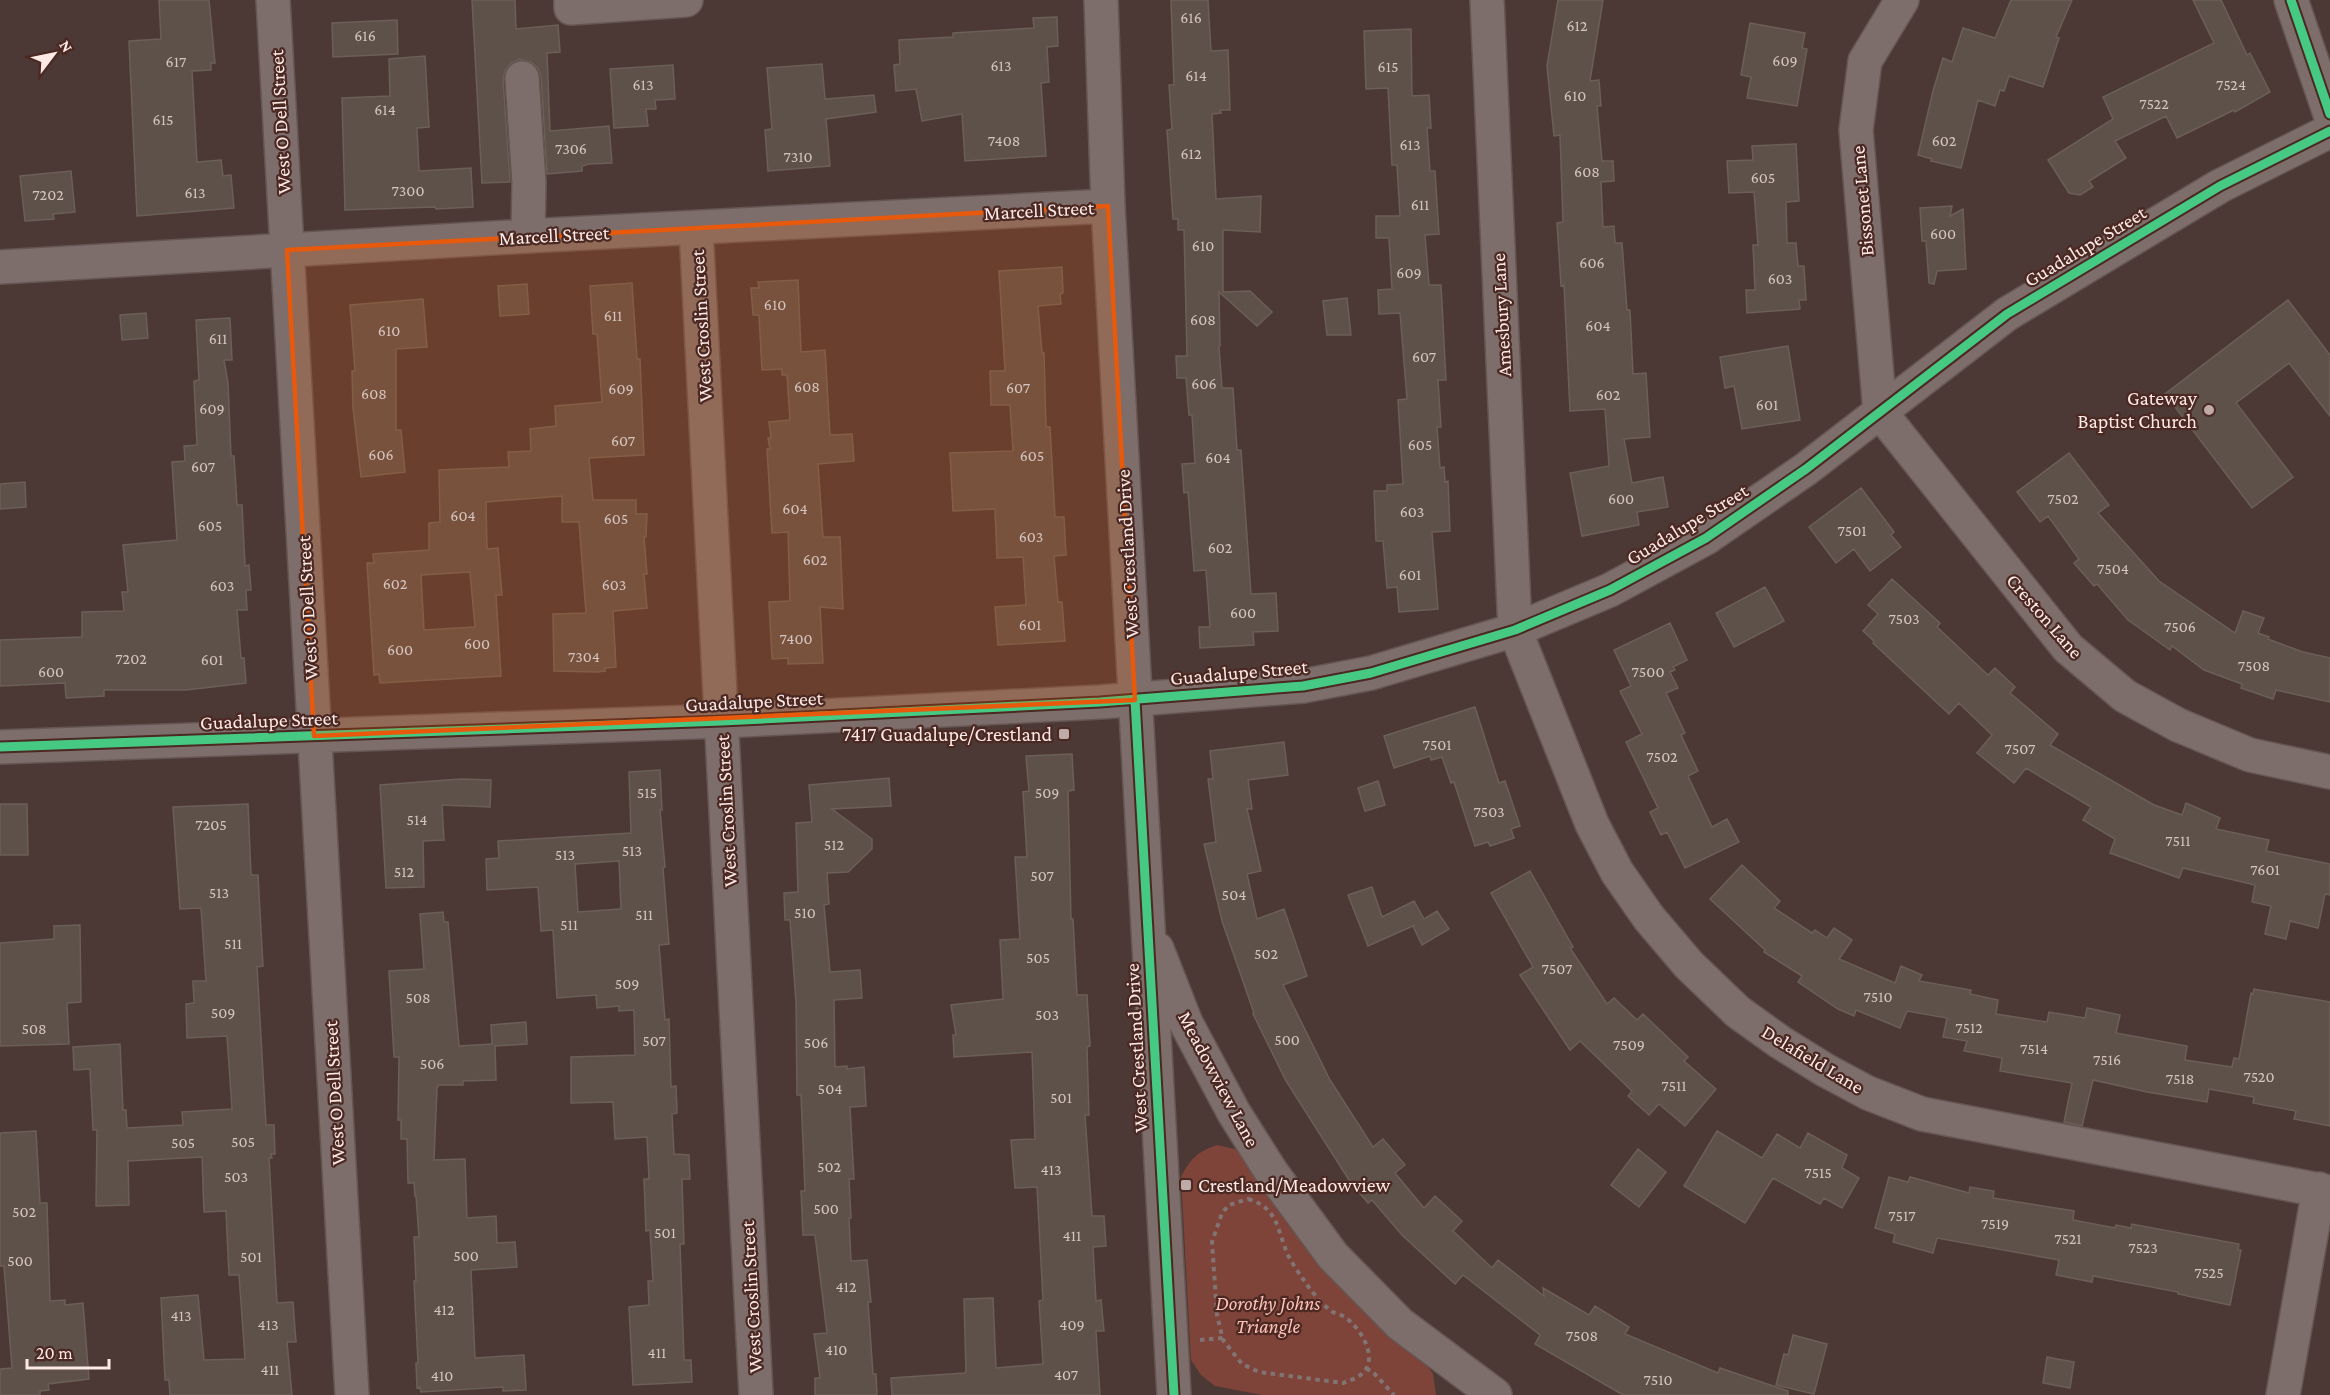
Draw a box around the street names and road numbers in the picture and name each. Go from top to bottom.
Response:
street label: West O Dell Street [265,49,295,195]
street label: Bissonet Lane [1846,145,1878,257]
street label: Marcell Street [983,196,1095,224]
street label: Guadalupe Street [2020,201,2151,292]
street label: Marcell Street [498,221,610,249]
street label: West Croslin Street [686,249,716,403]
street label: Amesbury Lane [1487,252,1516,377]
street label: West Crestland Drive [1112,469,1142,639]
street label: Guadalupe Street [1622,479,1753,570]
street label: West O Dell Street [292,535,322,681]
street label: Creston Lane [2002,569,2088,663]
street label: Guadalupe Street [1169,655,1309,690]
street label: Guadalupe Street [684,686,824,717]
street label: Guadalupe Street [200,707,339,734]
street label: West Croslin Street [711,734,741,888]
street label: West Crestland Drive [1121,963,1151,1133]
street label: Meadowview Lane [1174,1007,1264,1151]
street label: West O Dell Street [319,1020,349,1166]
street label: Delafield Lane [1758,1020,1868,1098]
street label: West Croslin Street [736,1220,766,1374]

